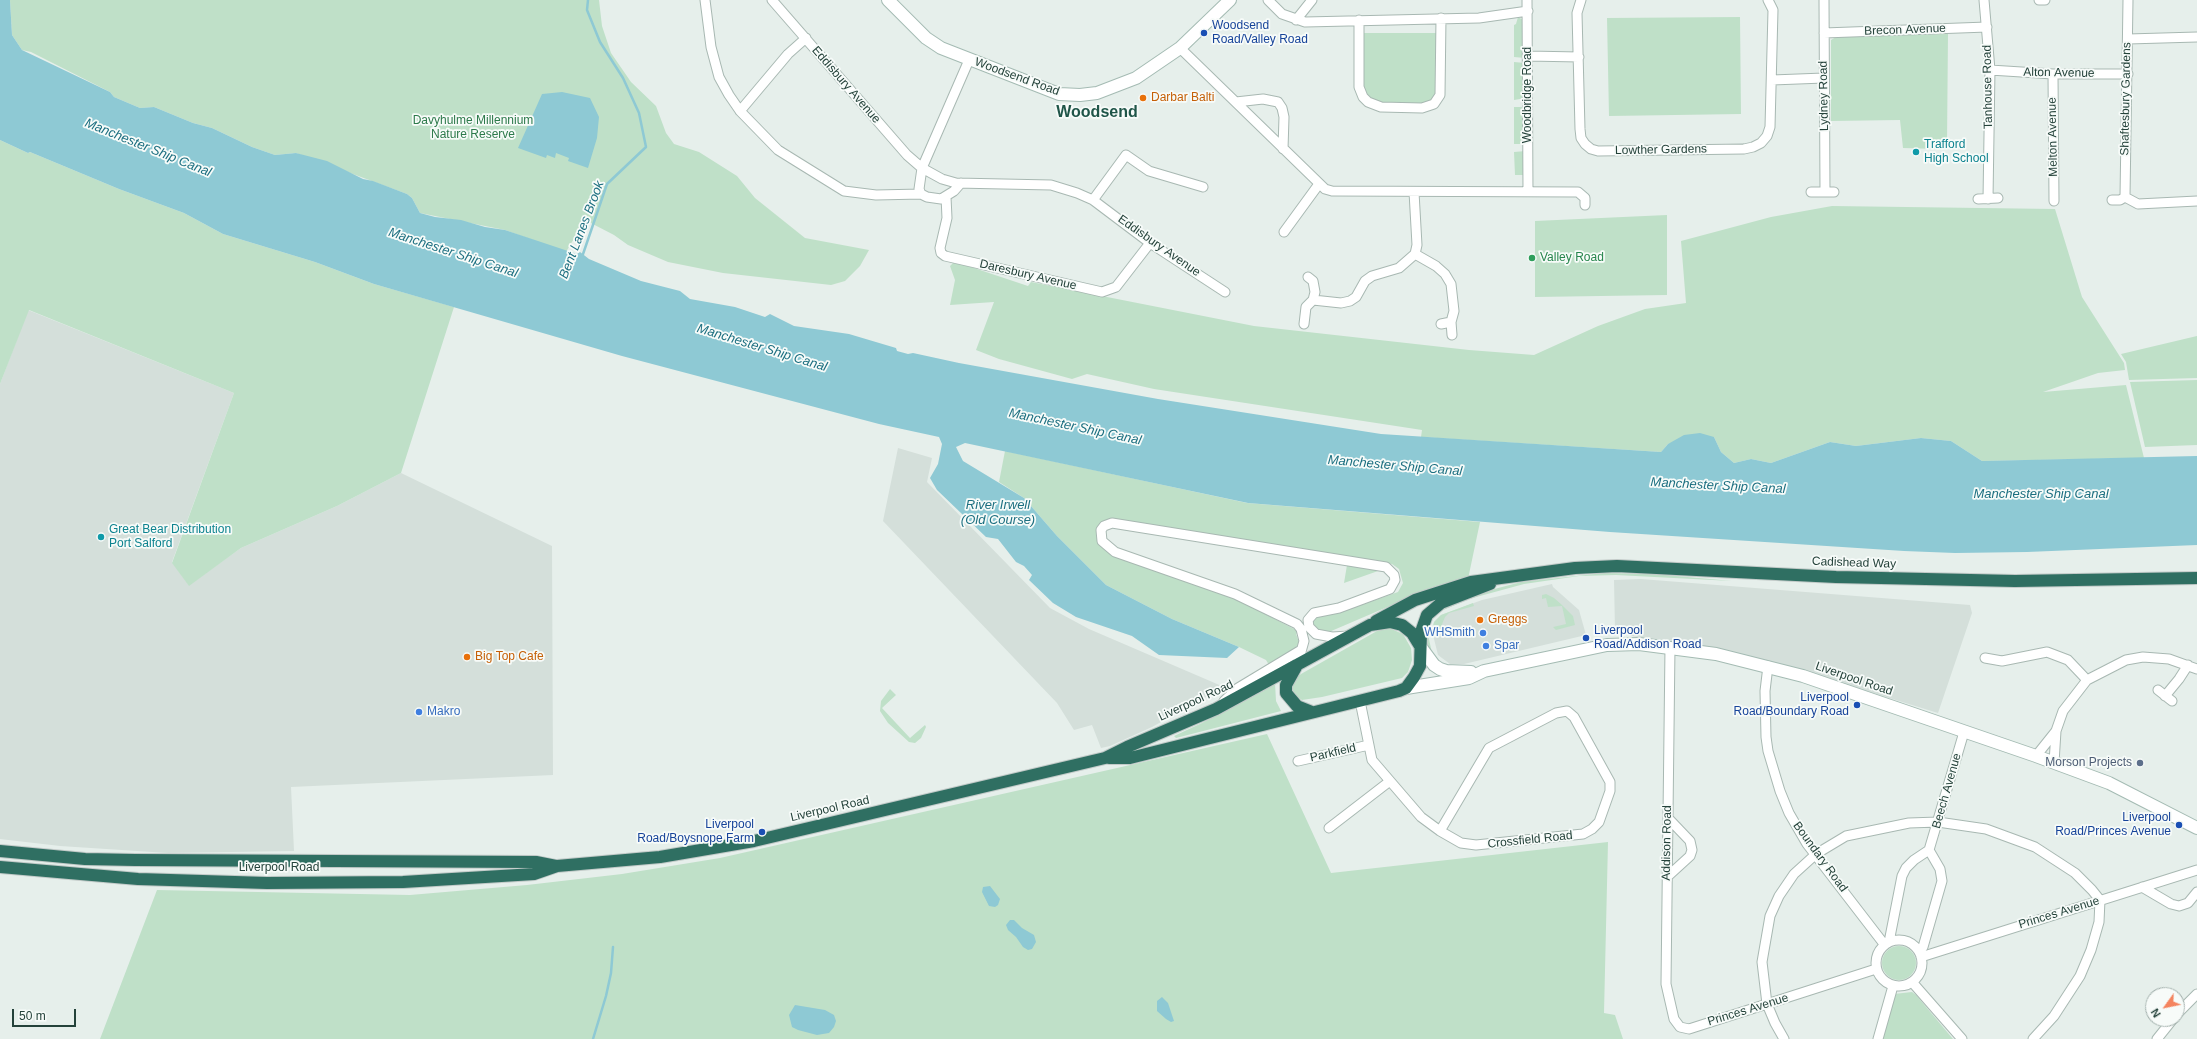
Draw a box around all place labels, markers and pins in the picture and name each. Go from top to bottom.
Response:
place label: Woodsend Road/Valley Road [1212,19,1308,47]
marker: Woodsend Road/Valley Road [1199,28,1209,38]
place label: Darbar Balti [1151,91,1214,105]
marker: Darbar Balti [1138,93,1148,103]
place label: Trafford High School [1924,138,1989,166]
marker: Trafford High School [1911,147,1921,157]
place label: Valley Road [1540,251,1604,265]
marker: Valley Road [1527,253,1537,263]
place label: Great Bear Distribution Port Salford [109,523,231,551]
marker: Great Bear Distribution Port Salford [96,532,106,542]
place label: Greggs [1488,613,1527,627]
marker: Greggs [1475,615,1485,625]
place label: Liverpool Road/Addison Road [1594,624,1701,652]
place label: WHSmith [1424,626,1475,640]
marker: WHSmith [1478,628,1488,638]
marker: Liverpool Road/Addison Road [1581,633,1591,643]
place label: Spar [1494,639,1519,653]
marker: Spar [1481,641,1491,651]
place label: Big Top Cafe [475,650,544,664]
marker: Big Top Cafe [462,652,472,662]
place label: Liverpool Road/Boundary Road [1734,691,1849,719]
marker: Liverpool Road/Boundary Road [1852,700,1862,710]
place label: Makro [427,705,460,719]
marker: Makro [414,707,424,717]
place label: Morson Projects [2045,756,2132,770]
marker: Morson Projects [2135,758,2145,768]
place label: Liverpool Road/Princes Avenue [2055,811,2171,839]
place label: Liverpool Road/Boysnope Farm [637,818,754,846]
marker: Liverpool Road/Princes Avenue [2174,820,2184,830]
marker: Liverpool Road/Boysnope Farm [757,827,767,837]

